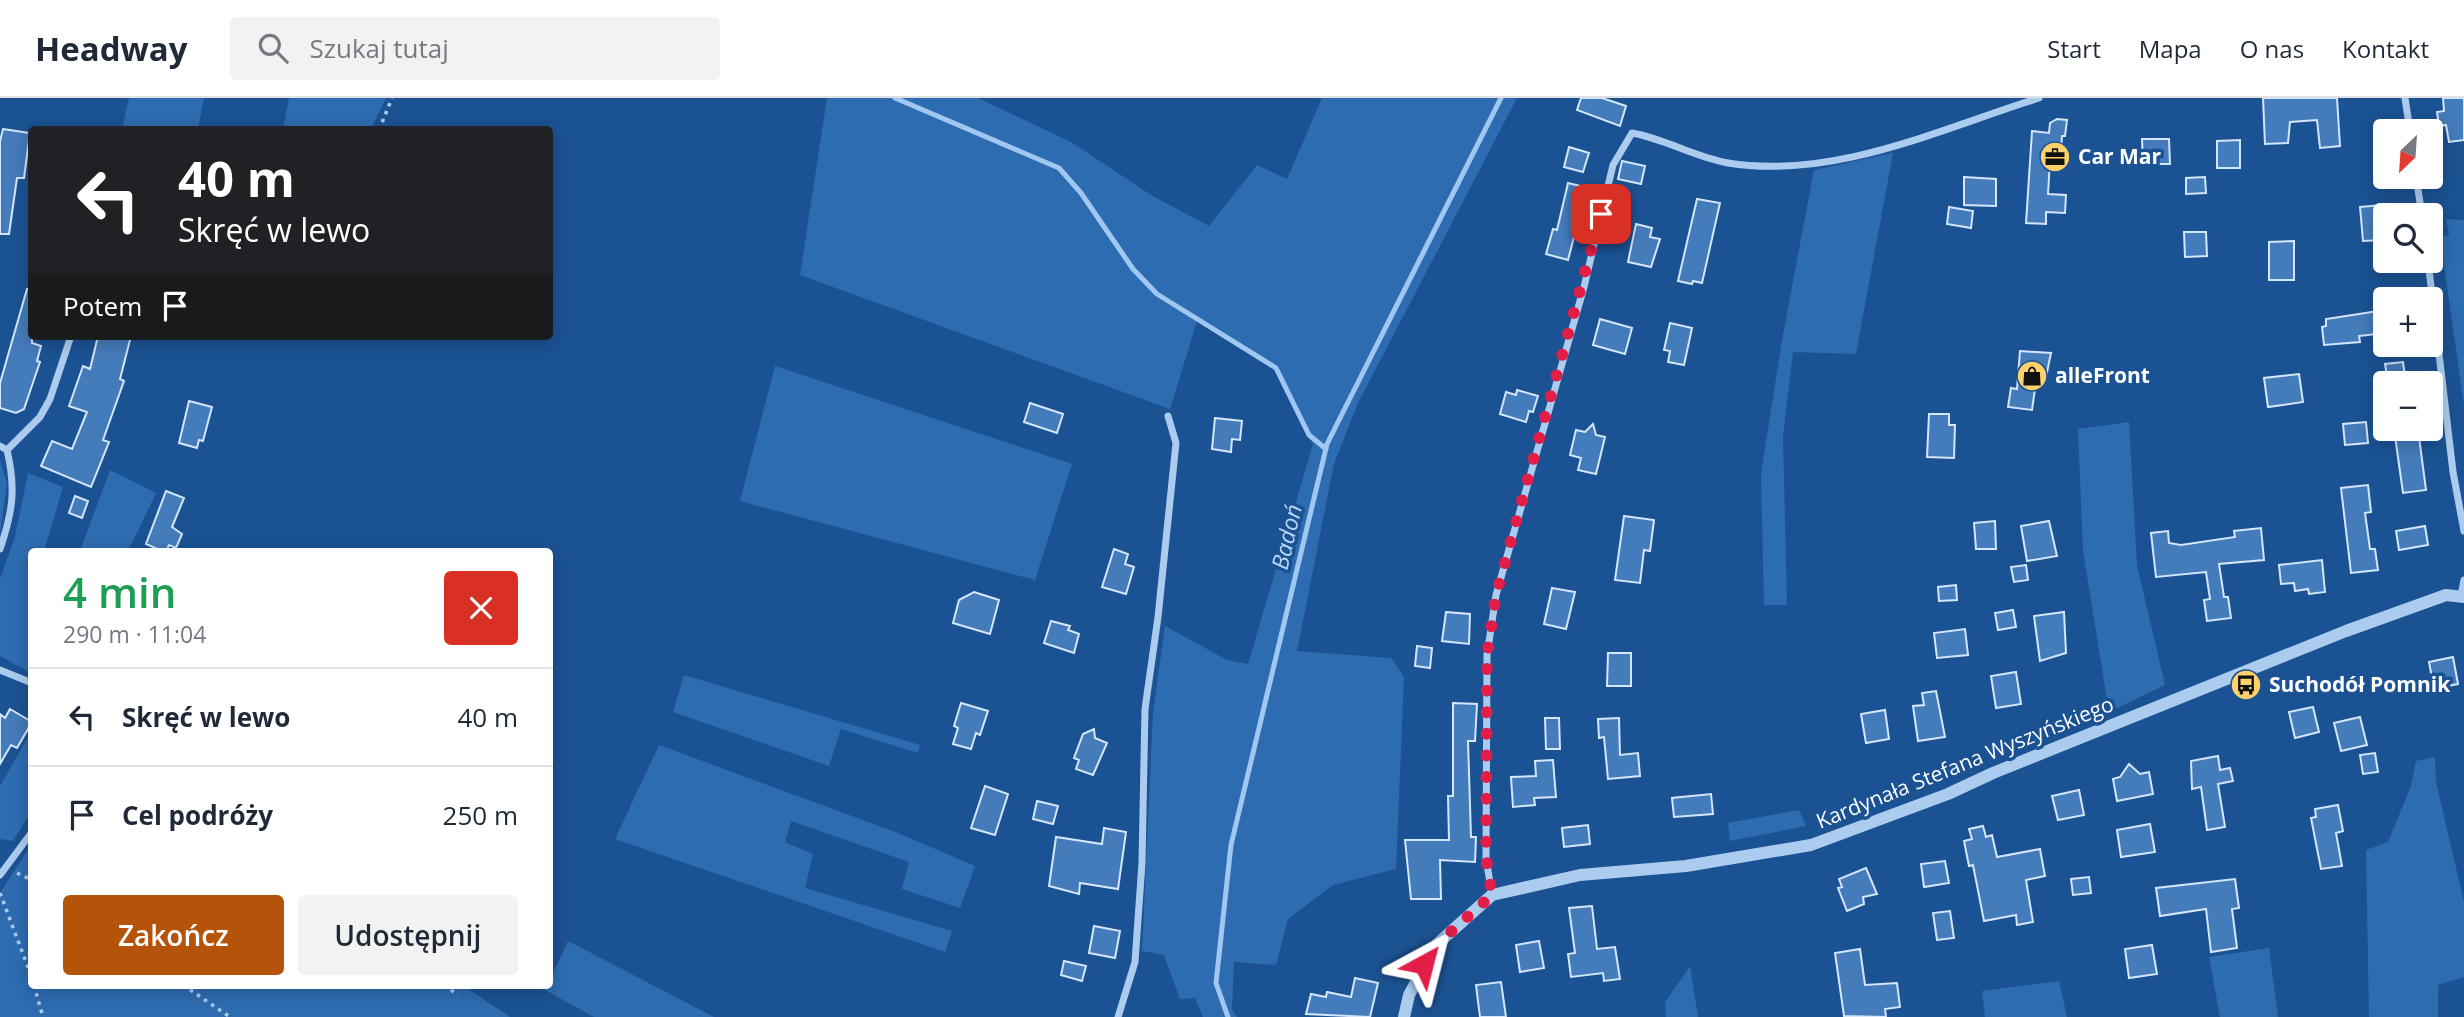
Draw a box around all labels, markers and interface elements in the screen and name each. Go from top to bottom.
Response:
search box [230,17,720,80]
text: Headway [35,26,188,71]
icon: search [254,29,292,67]
text: Szukaj tutaj [310,30,449,66]
text: Start [2047,32,2101,65]
text: Mapa [2139,32,2202,65]
text: O nas [2240,32,2304,65]
text: Kontakt [2342,32,2429,65]
north arrow [2373,119,2443,189]
map controls [2373,119,2443,441]
office icon: Car Mar [2038,140,2072,174]
place label: Car Mar [2078,142,2162,170]
text: 40 m [178,145,295,211]
icon: left [63,154,154,245]
pin [1571,184,1631,244]
icon: arrive [1582,195,1620,233]
button: search [2373,203,2443,273]
text: Skręć w lewo [178,208,370,251]
icon: arrive [156,287,194,325]
button: + [2373,287,2443,357]
text: Potem [63,288,142,324]
shop icon: alleFront [2015,359,2049,393]
place label: alleFront [2055,361,2150,389]
button: − [2373,371,2443,441]
water label: Badoń [1263,501,1309,573]
text: 4 min [63,563,176,620]
button: close [444,571,518,645]
text: 290 m · 11:04 [63,618,206,650]
bus stop icon: Suchodół Pomnik [2229,668,2263,702]
place label: Suchodół Pomnik [2269,670,2451,698]
street label: Kardynała Stefana Wyszyńskiego [1812,689,2117,835]
icon: left [63,698,101,736]
text: Skręć w lewo [122,699,290,735]
text: 40 m [457,699,518,735]
icon: arrive [63,796,101,834]
text: Cel podróży [122,797,273,833]
text: 250 m [443,797,518,833]
button: Zakończ [63,895,284,975]
button: Udostępnij [298,895,518,975]
position arrow [1387,927,1461,1001]

